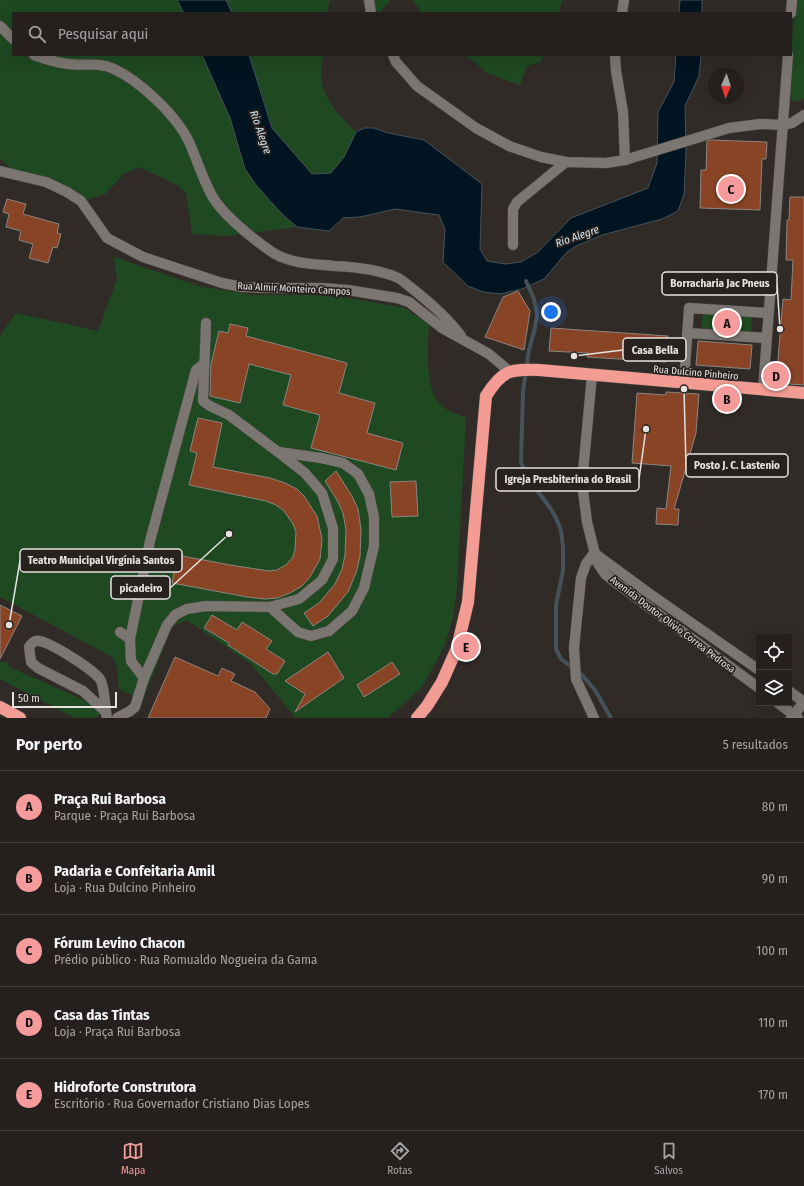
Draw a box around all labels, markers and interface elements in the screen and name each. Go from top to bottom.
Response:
search box [12,12,792,56]
icon: search [26,23,48,45]
text: Pesquisar aqui [58,25,148,43]
north arrow [708,68,744,104]
water label: Rio Alegre [247,109,274,156]
pin: C [718,174,744,204]
water label: Rio Alegre [554,223,601,250]
callout: Borracharia Jac Pneus [662,272,777,295]
text: Borracharia Jac Pneus [670,277,770,290]
street label: Rua Almir Monteiro Campos [237,280,351,298]
your location [541,302,561,322]
pin: A [714,308,740,338]
callout: Casa Bella [623,338,686,361]
text: Casa Bella [632,344,679,357]
pin: D [763,361,789,391]
street label: Rua Dulcino Pinheiro [653,363,739,383]
pin: B [714,384,740,414]
callout: Posto J. C. Lastenio [686,454,788,477]
text: Posto J. C. Lastenio [694,459,780,472]
callout: Igreja Presbiterina do Brasil [496,468,639,491]
text: Igreja Presbiterina do Brasil [505,473,632,486]
callout: Teatro Municipal Virgínia Santos [20,549,182,572]
text: Teatro Municipal Virgínia Santos [28,554,174,567]
street label: Avenida Doutor Olivio Correa Pedrosa [608,574,737,676]
callout: picadeiro [111,576,170,599]
text: picadeiro [120,582,163,595]
pin: E [453,632,479,662]
map controls [756,634,792,706]
button: locate [756,634,792,670]
button: layers [756,670,792,706]
scale bar [12,690,117,709]
text: 50 m [18,692,40,705]
text: Por perto [16,734,82,755]
text: 5 resultados [723,737,788,752]
text: Praça Rui Barbosa [54,790,166,808]
text: A [25,799,33,814]
text: 80 m [762,799,788,814]
text: Parque · Praça Rui Barbosa [54,808,195,823]
text: Padaria e Confeitaria Amil [54,862,215,880]
text: B [25,871,33,886]
text: 90 m [762,871,788,886]
text: Loja · Rua Dulcino Pinheiro [54,880,196,895]
text: Fórum Levino Chacon [54,934,185,952]
text: C [26,943,32,958]
text: 100 m [756,943,788,958]
text: Prédio público · Rua Romualdo Nogueira da Gama [54,952,317,967]
text: Casa das Tintas [54,1006,150,1024]
text: D [25,1015,33,1030]
text: 110 m [758,1015,788,1030]
text: Loja · Praça Rui Barbosa [54,1024,181,1039]
text: Hidroforte Construtora [54,1078,196,1096]
text: E [26,1087,32,1102]
text: 170 m [758,1087,788,1102]
text: Escritório · Rua Governador Cristiano Dias Lopes [54,1096,310,1111]
tab: Mapa [121,1140,145,1177]
tab: Rotas [387,1140,412,1177]
tab: Salvos [654,1140,683,1177]

